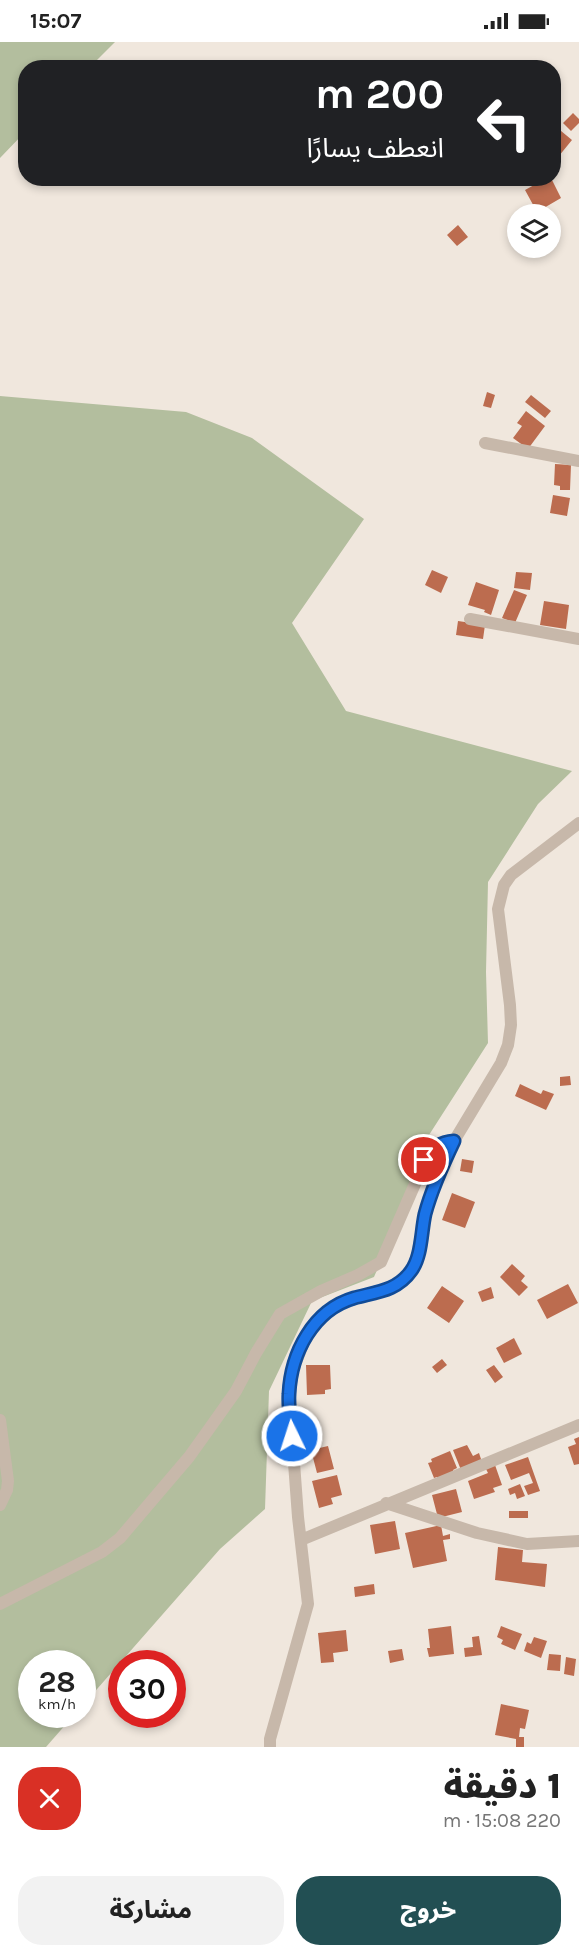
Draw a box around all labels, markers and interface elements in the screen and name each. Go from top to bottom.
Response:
text: 15:07 [30,8,81,34]
text: 200 m [315,69,444,119]
icon: left [465,84,543,162]
text: انعطف يسارًا [306,132,444,164]
map controls [507,204,561,258]
button: layers [507,204,561,258]
pin [398,1134,449,1185]
icon: arrive [407,1143,440,1176]
position arrow [260,1404,324,1468]
speed limit sign: 30 [108,1650,186,1728]
text: 28 [38,1664,76,1700]
text: km/h [38,1695,76,1713]
text: 1 دقيقة [443,1765,561,1807]
button: close [18,1767,81,1830]
text: 220 m · 15:08 [443,1809,561,1832]
button: مشاركة [18,1876,284,1945]
button: خروج [296,1876,561,1945]

